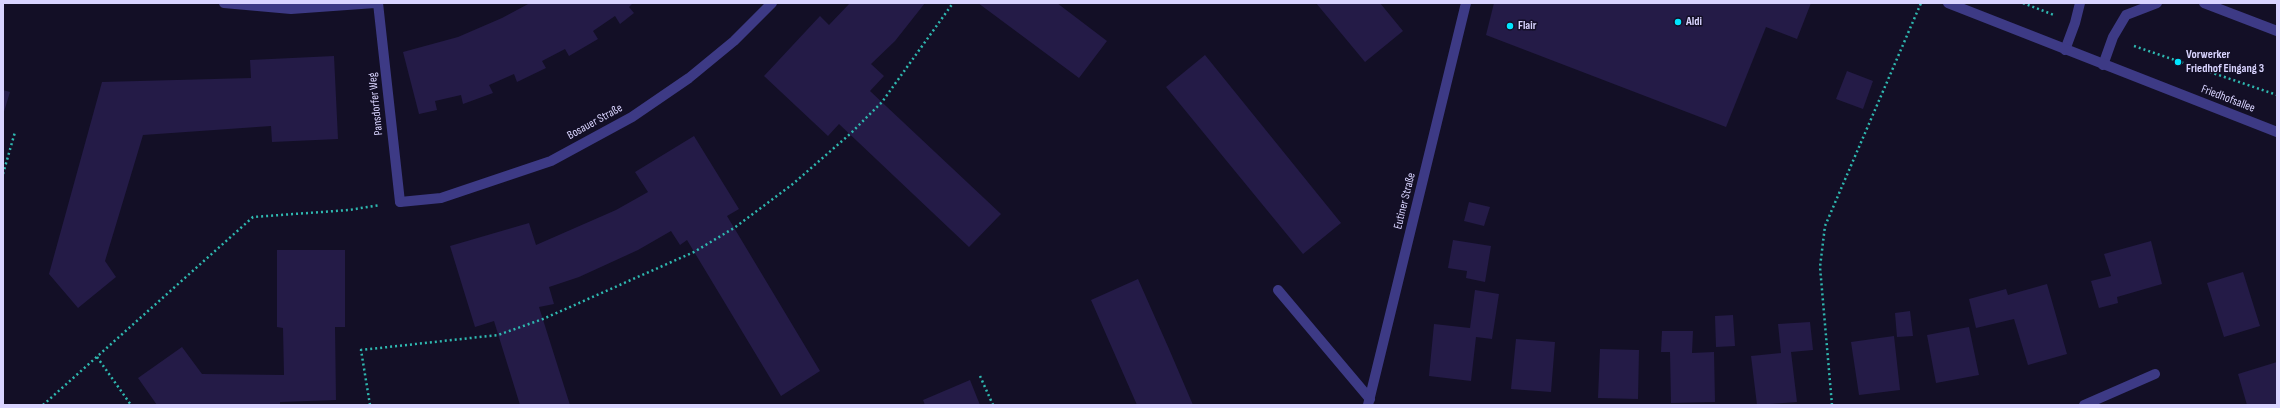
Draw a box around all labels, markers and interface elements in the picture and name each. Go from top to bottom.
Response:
place label: Aldi [1686,15,1702,29]
marker: Aldi [1673,17,1683,27]
place label: Flair [1518,19,1536,33]
marker: Flair [1505,21,1515,31]
place label: Vorwerker Friedhof Eingang 3 [2186,48,2264,76]
marker: Vorwerker Friedhof Eingang 3 [2173,57,2183,67]
street label: Pansdorfer Weg [366,72,386,136]
street label: Friedhofsallee [2199,82,2257,116]
street label: Bosauer Straße [565,101,625,143]
street label: Eutiner Straße [1391,171,1419,231]

